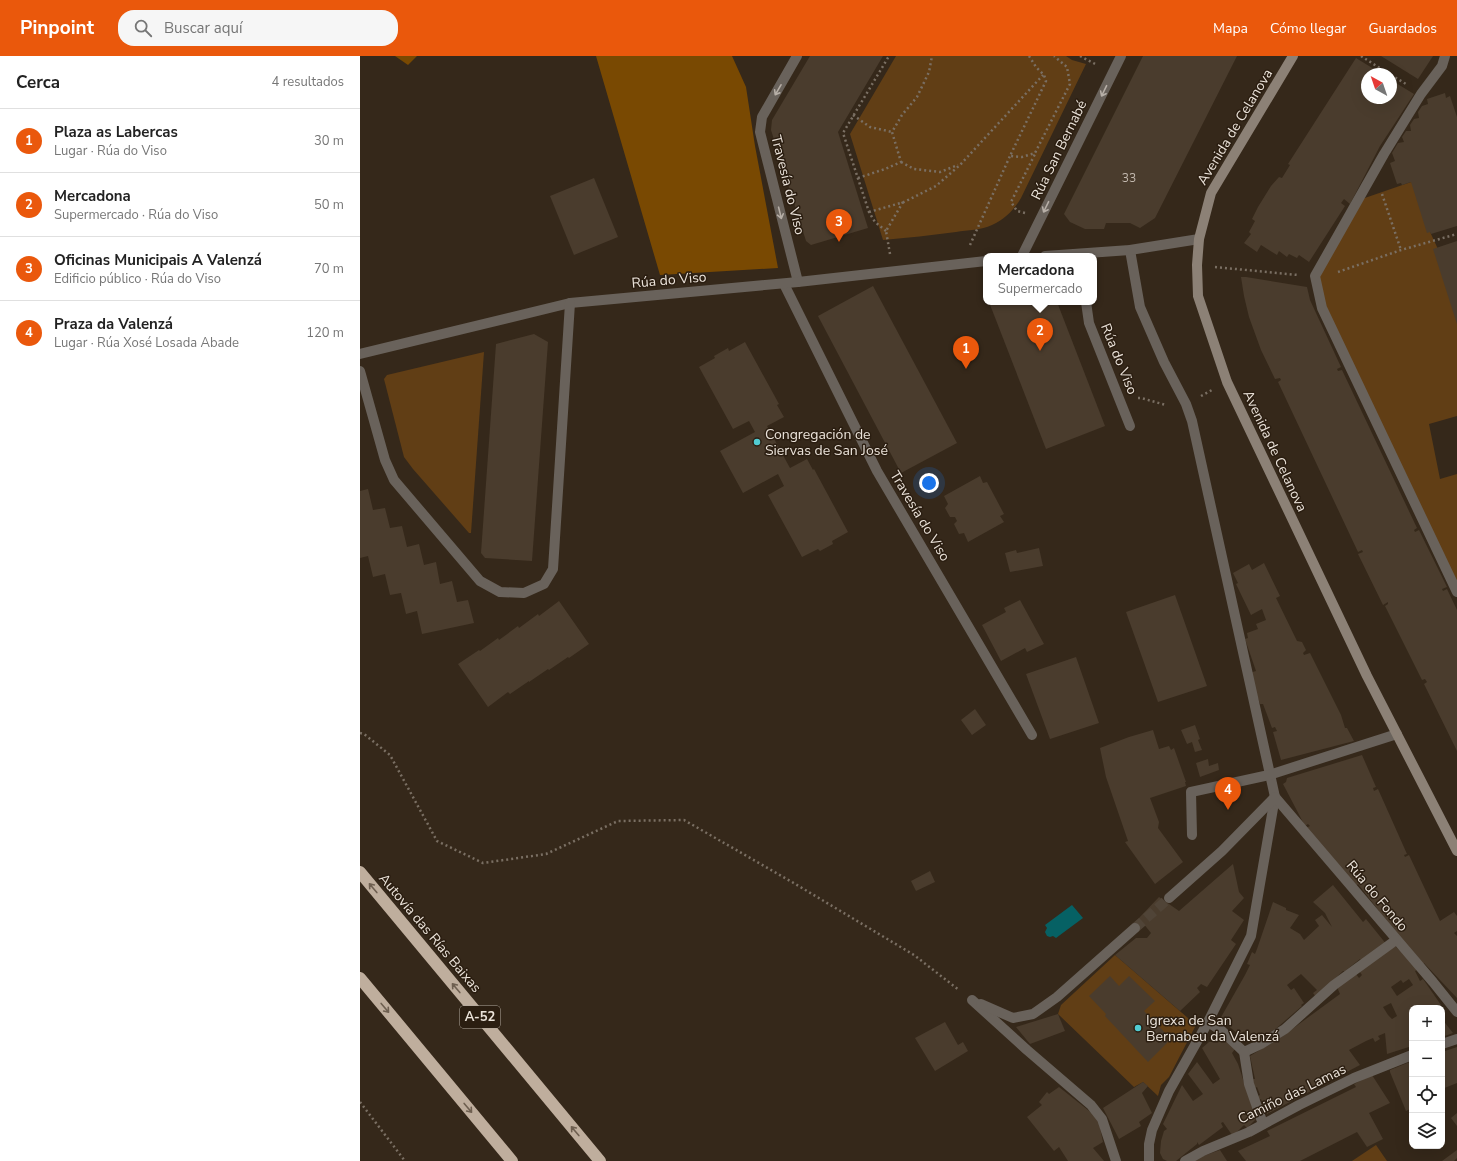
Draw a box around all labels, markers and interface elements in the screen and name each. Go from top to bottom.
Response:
search box [118,10,398,46]
text: Pinpoint [20,15,94,41]
icon: search [132,17,154,39]
text: Buscar aquí [164,18,242,38]
text: Mapa [1213,19,1248,38]
text: Cómo llegar [1270,19,1346,38]
text: Guardados [1368,19,1437,38]
street label: Avenida de Celanova [1193,66,1277,188]
north arrow [1361,68,1397,104]
text: Cerca [16,71,60,94]
text: 4 resultados [272,73,344,91]
one-way arrow [773,84,781,96]
one-way arrow [1099,85,1107,97]
street label: Rúa San Bernabé [1027,97,1091,203]
text: Plaza as Labercas [54,122,178,142]
text: 1 [25,132,33,150]
text: 30 m [314,132,344,150]
street label: Travesía do Viso [766,133,810,237]
text: Lugar · Rúa do Viso [54,142,167,160]
house number: 33 [1122,170,1136,186]
text: Mercadona [54,186,131,206]
text: 2 [25,196,33,214]
text: 50 m [314,196,344,214]
one-way arrow [1042,201,1049,213]
text: Supermercado · Rúa do Viso [54,206,218,224]
one-way arrow [777,206,784,219]
pin: 3 [826,209,852,242]
text: Oficinas Municipais A Valenzá [54,250,262,270]
popup [983,253,1097,305]
text: 3 [25,260,33,278]
text: 70 m [314,260,344,278]
text: Mercadona [998,260,1074,280]
street label: Rúa do Viso [631,267,707,293]
text: Edificio público · Rúa do Viso [54,270,221,288]
text: Supermercado [998,280,1082,298]
text: Praza da Valenzá [54,314,173,334]
pin: 2 [1027,318,1053,351]
street label: Rúa do Viso [1096,321,1142,398]
text: 4 [25,324,33,342]
text: 120 m [306,324,344,342]
text: Lugar · Rúa Xosé Losada Abade [54,334,239,352]
pin: 1 [953,336,979,369]
street label: Avenida de Celanova [1238,387,1312,515]
place label: Congregación de Siervas de San José [765,425,888,460]
marker: Congregación de Siervas de San José [752,437,762,447]
street label: Travesía do Viso [886,467,955,565]
your location [919,473,939,493]
pin: 4 [1215,777,1241,810]
street label: Rúa do Fondo [1342,857,1412,936]
street label: Autovía das Rías Baixas [375,869,486,997]
one-way arrow [369,882,378,893]
one-way arrow [452,983,461,993]
one-way arrow [380,1003,389,1013]
map controls [1409,1005,1445,1149]
button: + [1409,1005,1445,1041]
road number: A-52 [460,1006,500,1028]
place label: Igrexa de San Bernabeu da Valenzá [1146,1011,1279,1046]
marker: Igrexa de San Bernabeu da Valenzá [1133,1023,1143,1033]
button: − [1409,1041,1445,1077]
street label: Camiño das Lamas [1235,1059,1350,1128]
button: locate [1409,1077,1445,1113]
one-way arrow [463,1103,472,1113]
button: layers [1409,1113,1445,1149]
one-way arrow [570,1126,579,1137]

